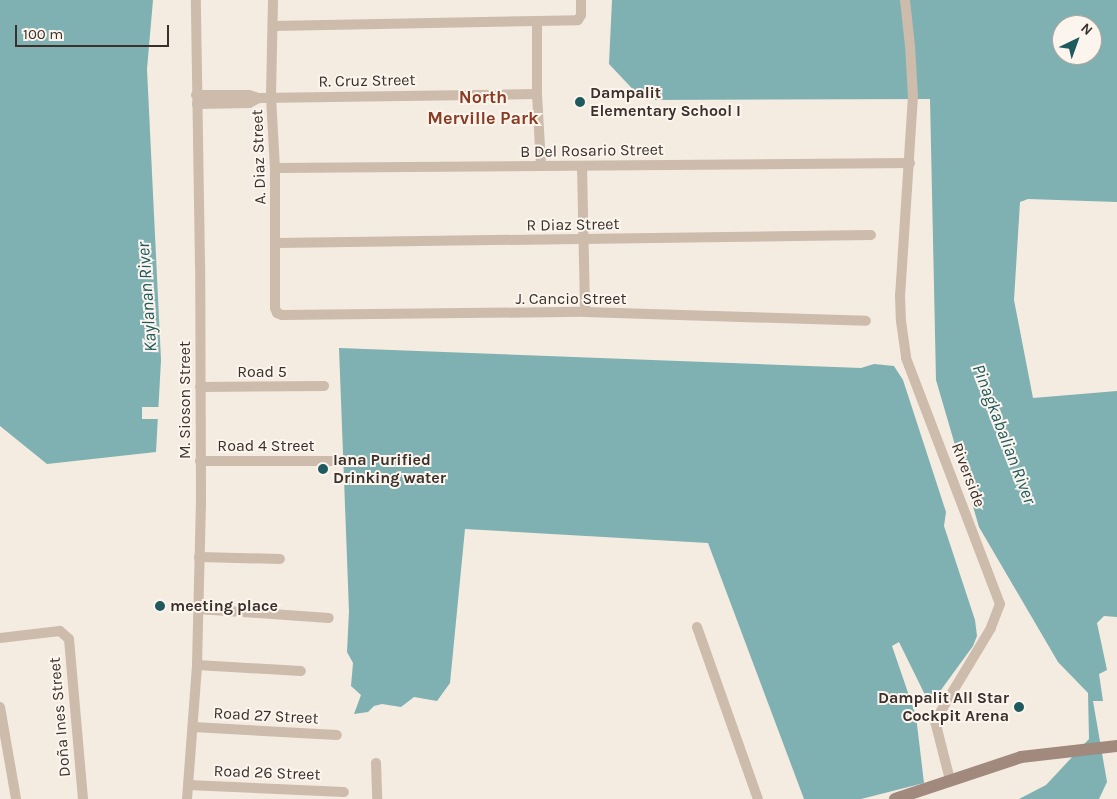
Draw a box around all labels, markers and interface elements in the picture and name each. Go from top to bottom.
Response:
scale bar [18,15,171,47]
north arrow [1052,15,1102,65]
text: N [1077,20,1096,39]
text: 100 m [23,25,63,43]
street label: R. Cruz Street [318,71,416,91]
place label: Dampalit Elementary School I [590,83,741,121]
district label: North Merville Park [427,87,539,130]
marker: Dampalit Elementary School I [574,96,586,108]
street label: A. Diaz Street [248,109,270,205]
street label: B Del Rosario Street [520,140,664,162]
street label: R Diaz Street [526,215,620,235]
water label: Kaylanan River [132,241,162,353]
street label: J. Cancio Street [516,289,626,309]
street label: M. Sioson Street [175,341,195,459]
water label: Pinagkabalian River [967,361,1041,507]
street label: Road 5 [237,362,287,382]
street label: Road 4 Street [217,436,315,456]
street label: Riverside [947,440,989,510]
place label: Iana Purified Drinking water [333,450,446,488]
marker: Iana Purified Drinking water [317,463,329,475]
place label: meeting place [170,596,278,616]
marker: meeting place [154,600,166,612]
street label: Doña Ines Street [45,656,75,778]
place label: Dampalit All Star Cockpit Arena [878,688,1009,726]
marker: Dampalit All Star Cockpit Arena [1013,701,1025,713]
street label: Road 27 Street [213,704,319,728]
street label: Road 26 Street [213,762,321,784]

